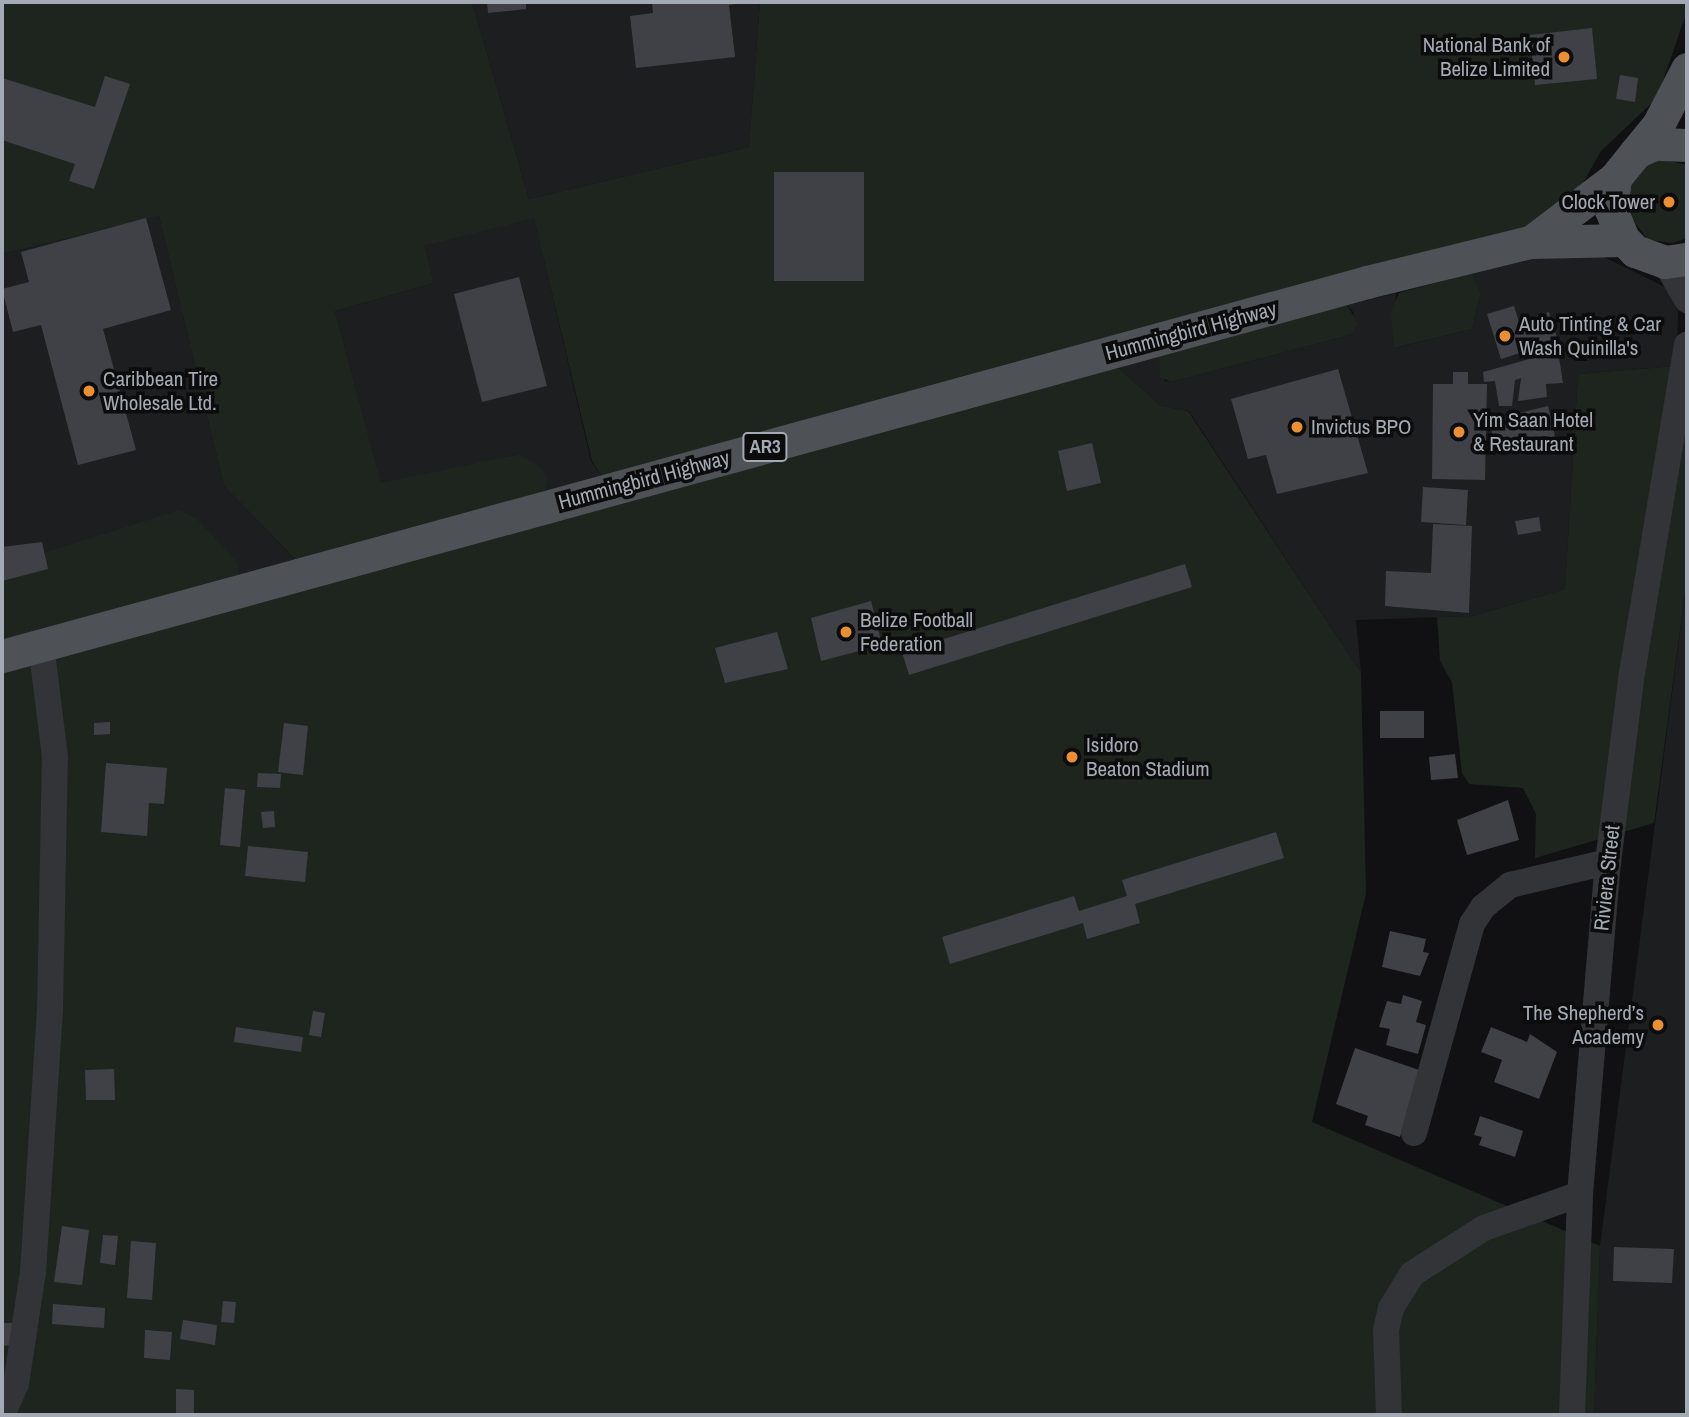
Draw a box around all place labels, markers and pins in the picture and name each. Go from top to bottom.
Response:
place label: National Bank of Belize Limited [1423,32,1550,82]
marker: National Bank of Belize Limited [1556,49,1572,65]
place label: Clock Tower [1561,189,1655,215]
marker: Clock Tower [1661,194,1677,210]
place label: Auto Tinting & Car Wash Quinilla's [1519,311,1661,361]
marker: Auto Tinting & Car Wash Quinilla's [1497,328,1513,344]
place label: Caribbean Tire Wholesale Ltd. [103,366,218,416]
marker: Caribbean Tire Wholesale Ltd. [81,383,97,399]
place label: Yim Saan Hotel & Restaurant [1473,407,1593,457]
place label: Invictus BPO [1311,414,1412,440]
marker: Invictus BPO [1289,419,1305,435]
marker: Yim Saan Hotel & Restaurant [1451,424,1467,440]
place label: Belize Football Federation [860,607,973,657]
marker: Belize Football Federation [838,624,854,640]
place label: Isidoro Beaton Stadium [1086,732,1210,782]
marker: Isidoro Beaton Stadium [1064,749,1080,765]
place label: The Shepherd’s Academy [1523,1000,1644,1050]
marker: The Shepherd’s Academy [1650,1017,1666,1033]

